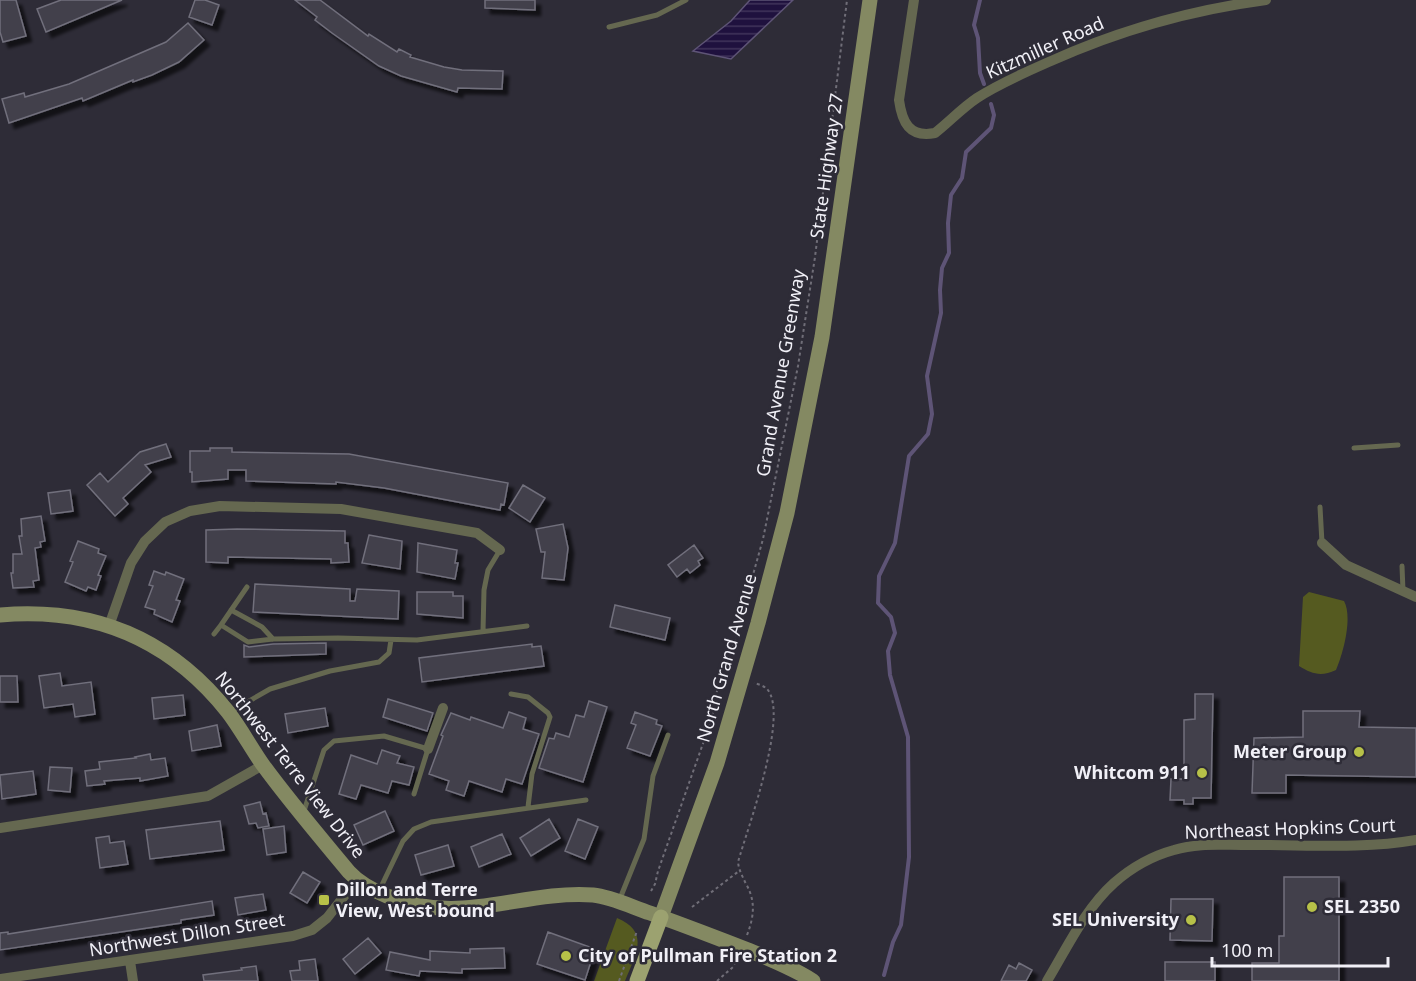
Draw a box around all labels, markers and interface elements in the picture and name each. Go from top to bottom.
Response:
street label: Kitzmiller Road [982,10,1107,84]
street label: State Highway 27 [804,92,848,240]
street label: Grand Avenue Greenway [750,267,810,478]
street label: North Grand Avenue [690,570,762,745]
street label: Northwest Terre View Drive [210,666,371,863]
place label: Meter Group [1233,739,1347,763]
marker: Meter Group [1352,745,1366,759]
place label: Whitcom 911 [1074,760,1190,784]
marker: Whitcom 911 [1195,766,1209,780]
street label: Northeast Hopkins Court [1184,812,1396,844]
place label: Dillon and Terre View, West bound [336,877,495,922]
marker: Dillon and Terre View, West bound [317,893,331,907]
place label: SEL 2350 [1324,894,1400,918]
marker: SEL 2350 [1305,900,1319,914]
street label: Northwest Dillon Street [87,907,287,961]
place label: SEL University [1052,907,1180,931]
marker: SEL University [1184,913,1198,927]
scale bar [1212,930,1388,968]
text: 100 m [1221,938,1273,962]
place label: City of Pullman Fire Station 2 [578,943,837,967]
marker: City of Pullman Fire Station 2 [559,949,573,963]

